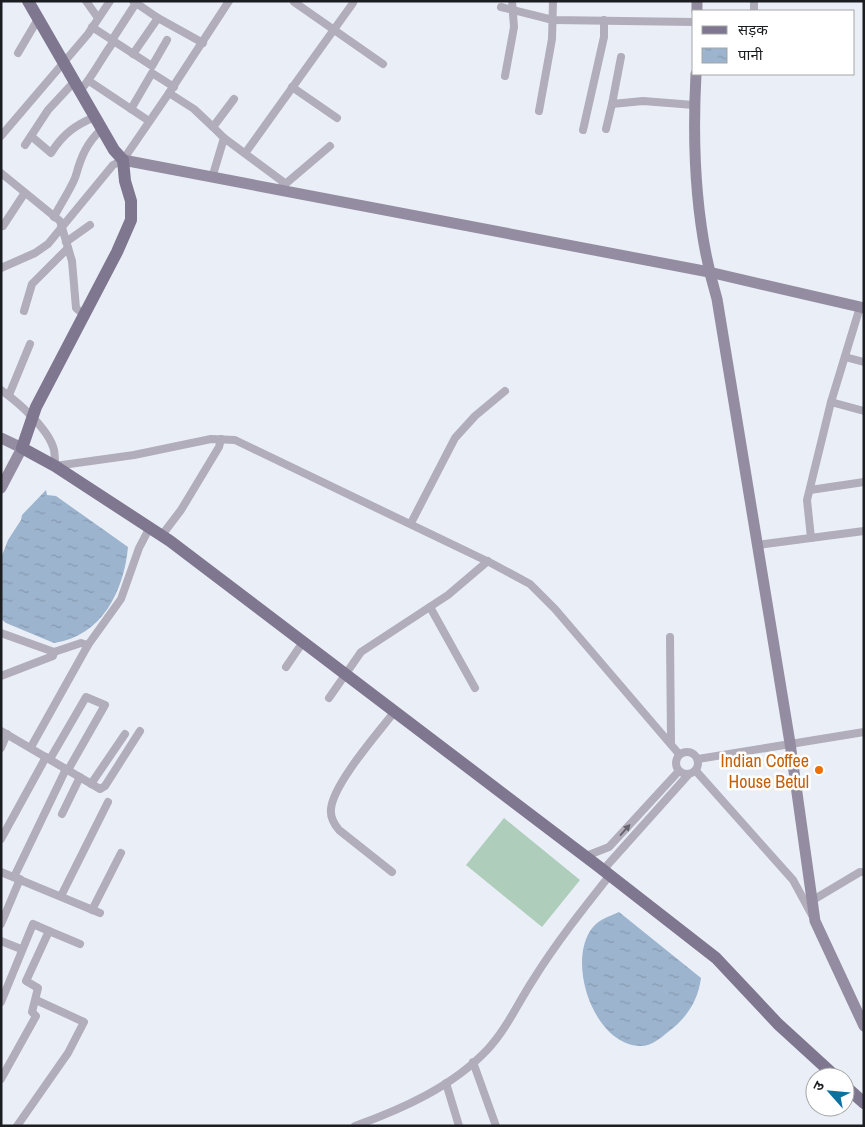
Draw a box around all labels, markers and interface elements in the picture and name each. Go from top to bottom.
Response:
legend [692,10,855,75]
text: सड़क [738,19,768,40]
text: पानी [738,44,764,65]
place label: Indian Coffee House Betul [721,748,809,794]
marker: Indian Coffee House Betul [813,764,825,776]
one-way arrow [619,825,631,837]
north arrow [805,1067,855,1117]
text: उ [809,1078,829,1094]

